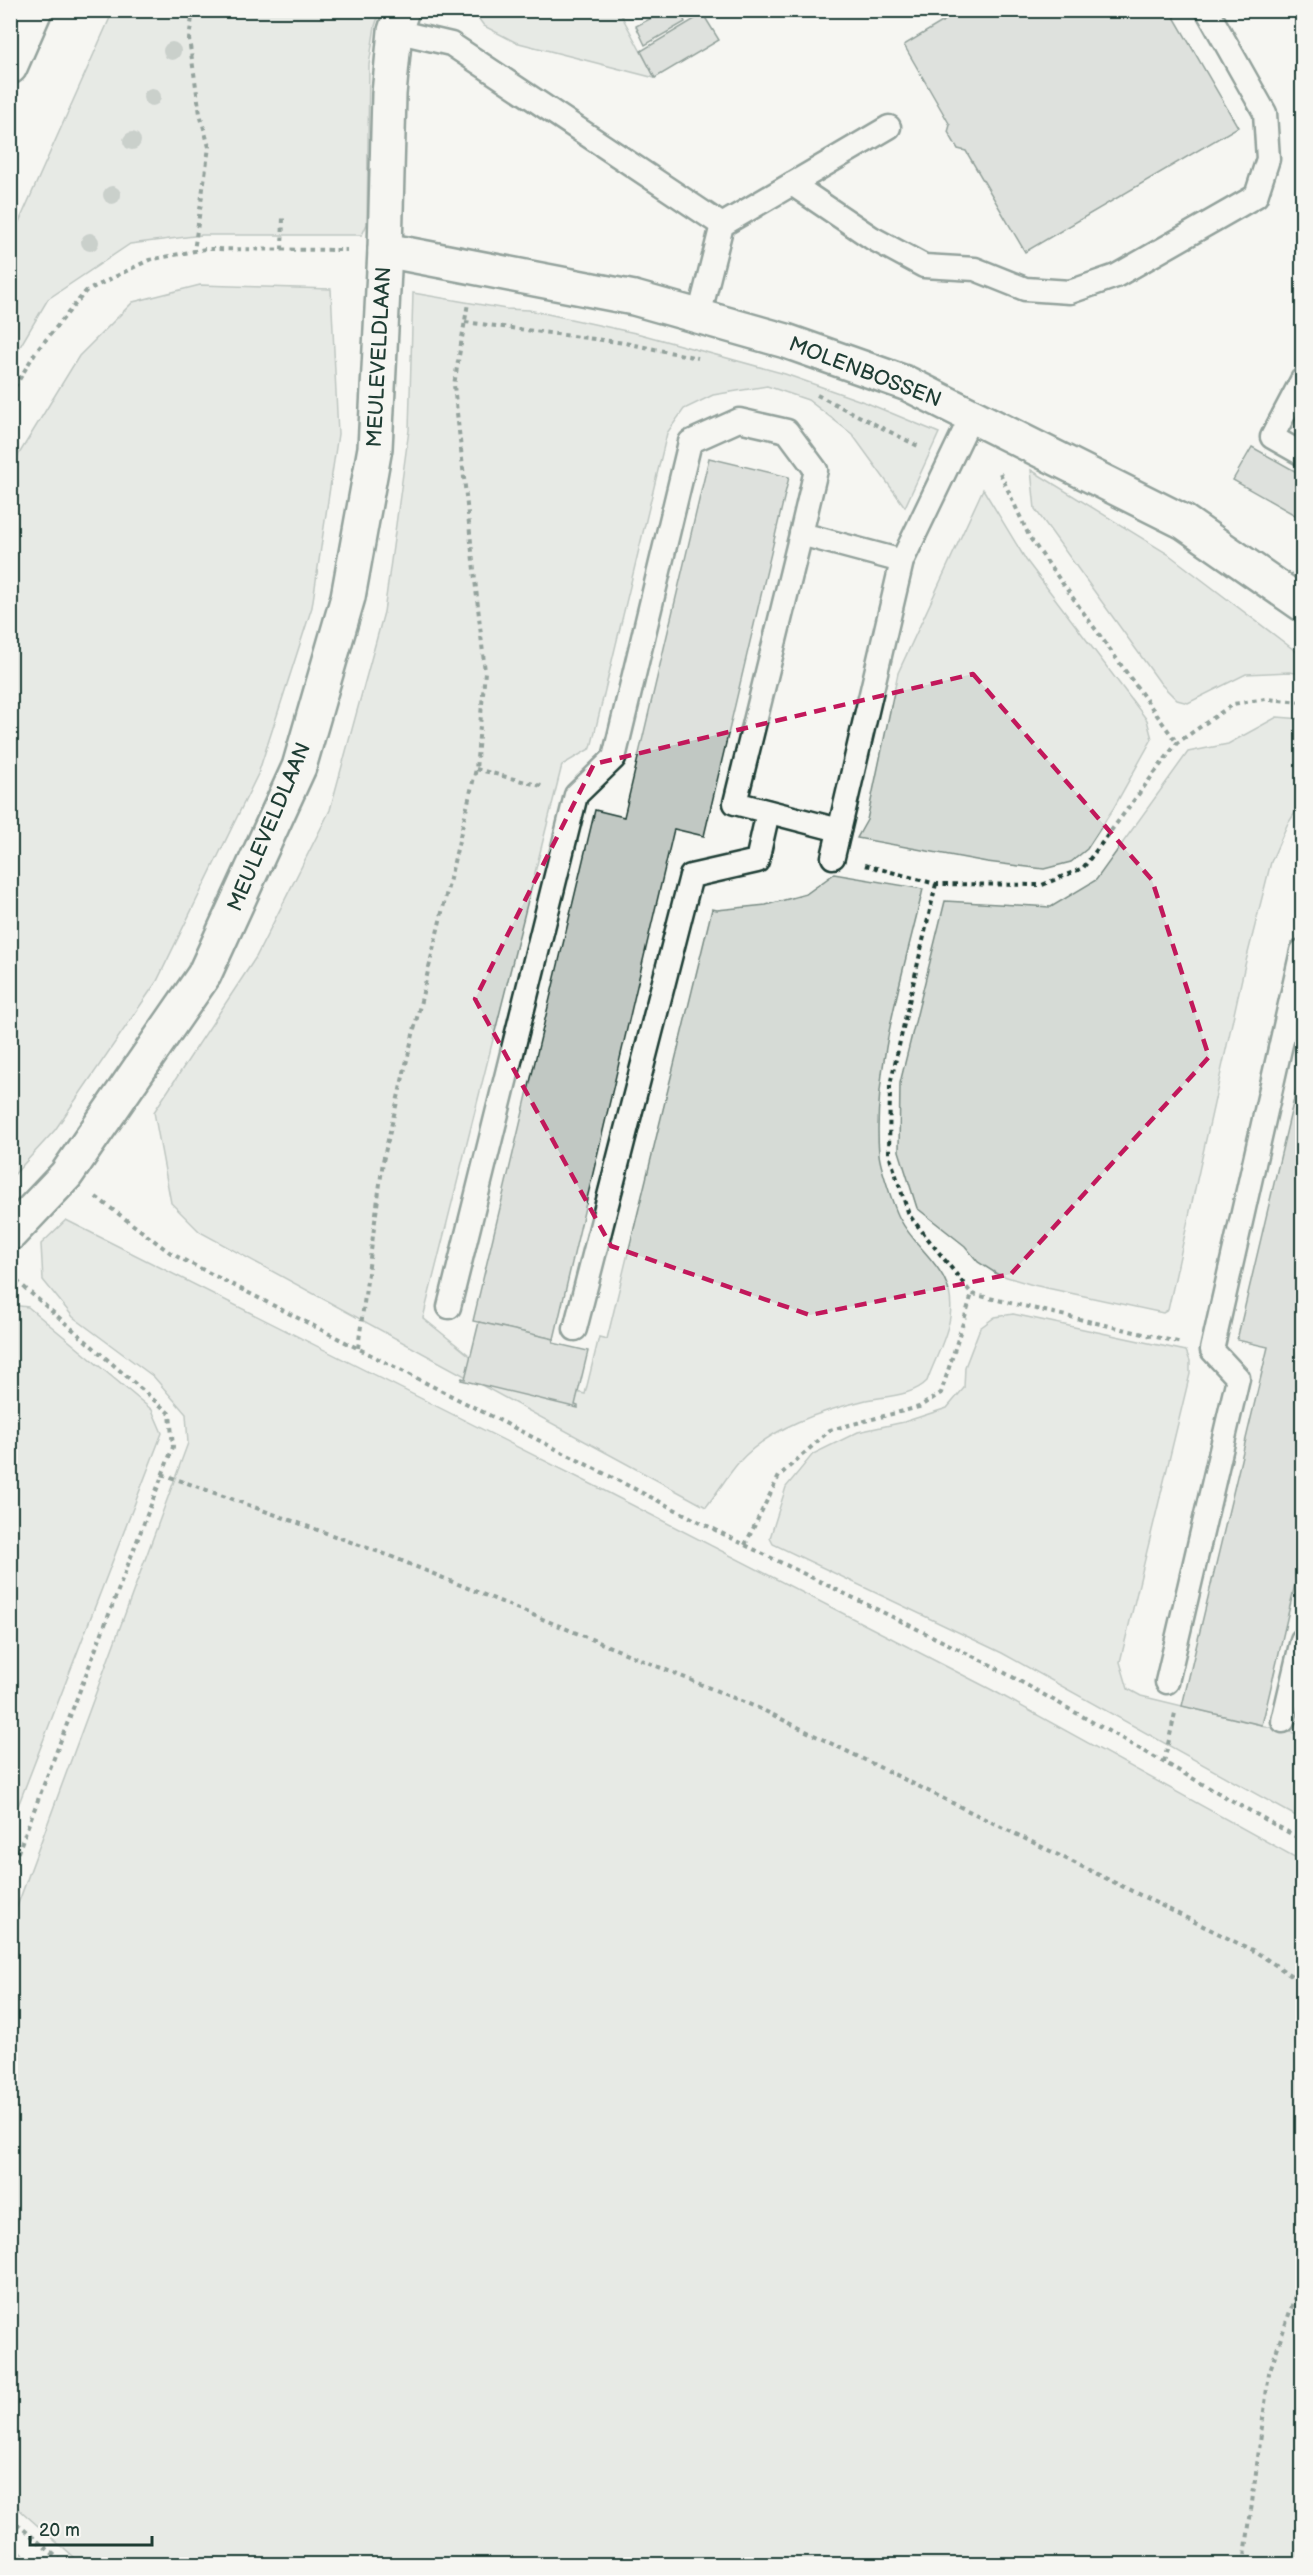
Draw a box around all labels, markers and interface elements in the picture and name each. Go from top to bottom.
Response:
street label: MEULEVELDLAAN [362,266,396,448]
street label: MOLENBOSSEN [785,331,945,413]
street label: MEULEVELDLAAN [222,739,316,915]
scale bar [30,2509,152,2547]
text: 20 m [39,2520,80,2541]

